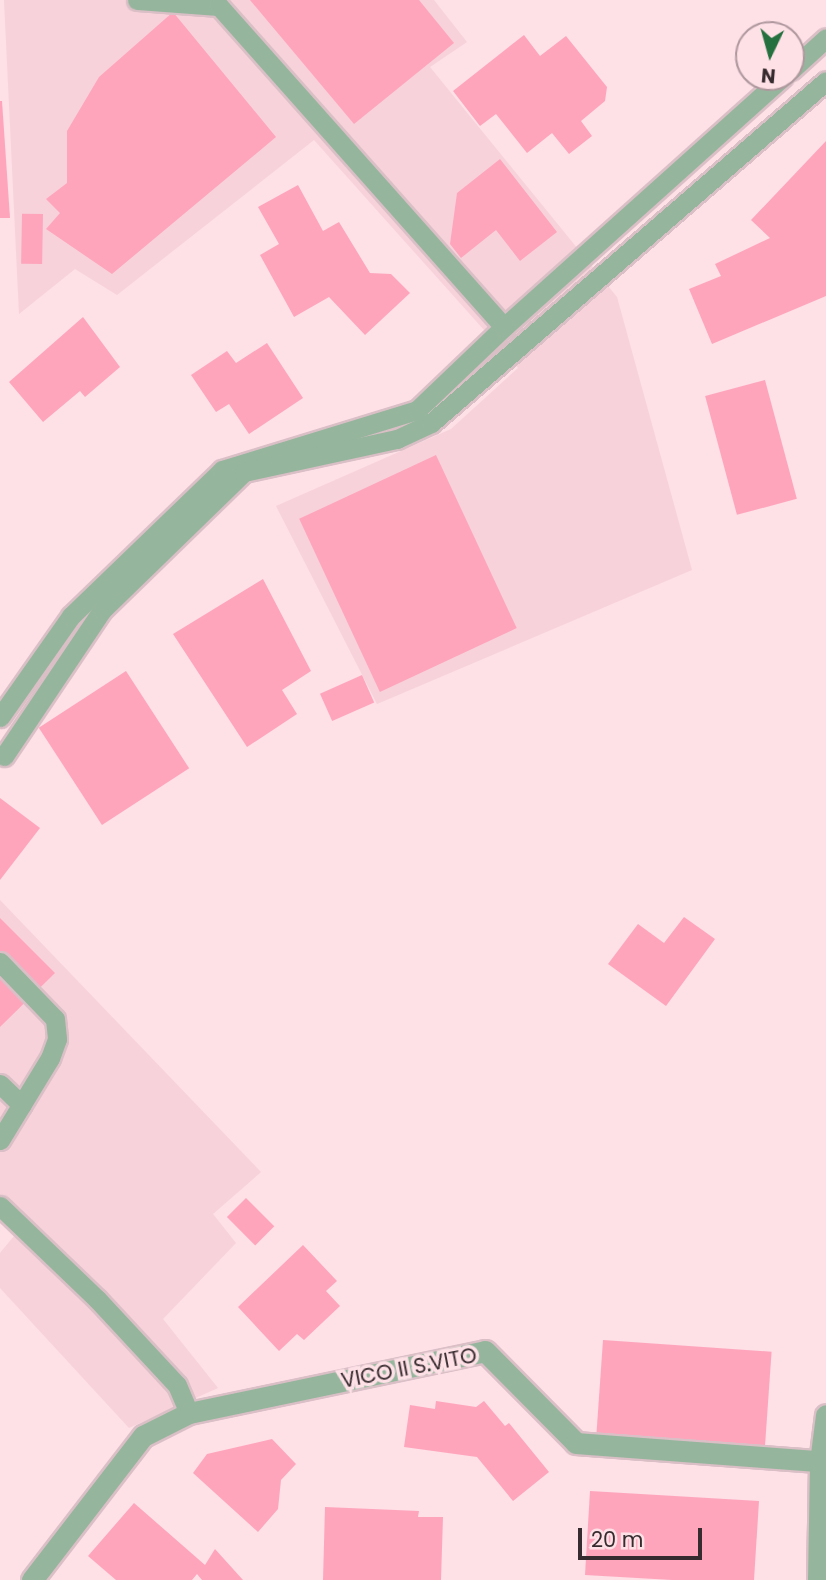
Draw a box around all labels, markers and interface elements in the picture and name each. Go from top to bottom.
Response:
north arrow [735,21,805,91]
text: N [760,61,777,89]
street label: VICO II S.VITO [339,1343,479,1393]
scale bar [581,1514,705,1558]
text: 20 m [591,1525,644,1554]

